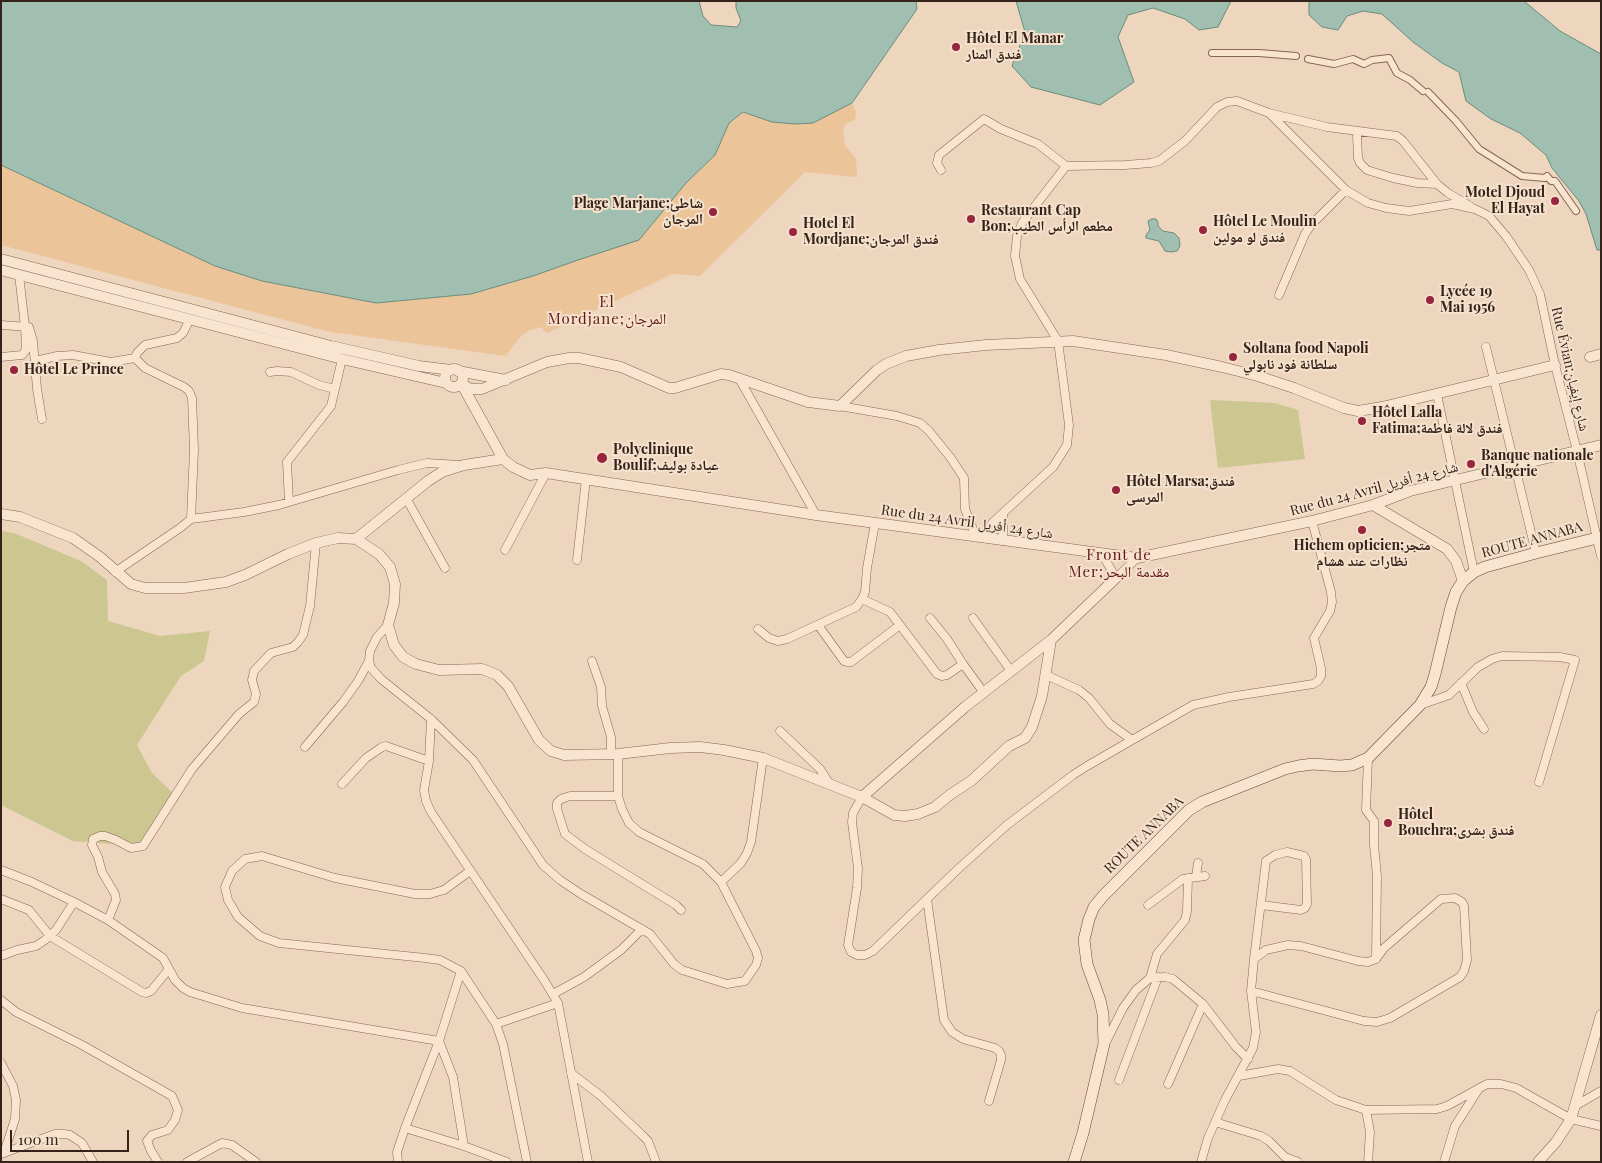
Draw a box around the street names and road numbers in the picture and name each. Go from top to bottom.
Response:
street label: Rue Évian;شارع إيفيان [1548,305,1592,433]
street label: Rue du 24 Avril شارع 24 أفريل [1288,458,1460,520]
street label: Rue du 24 Avril شارع 24 أفريل [880,502,1054,542]
street label: ROUTE ANNABA [1480,518,1584,562]
street label: ROUTE ANNABA [1101,793,1187,877]

